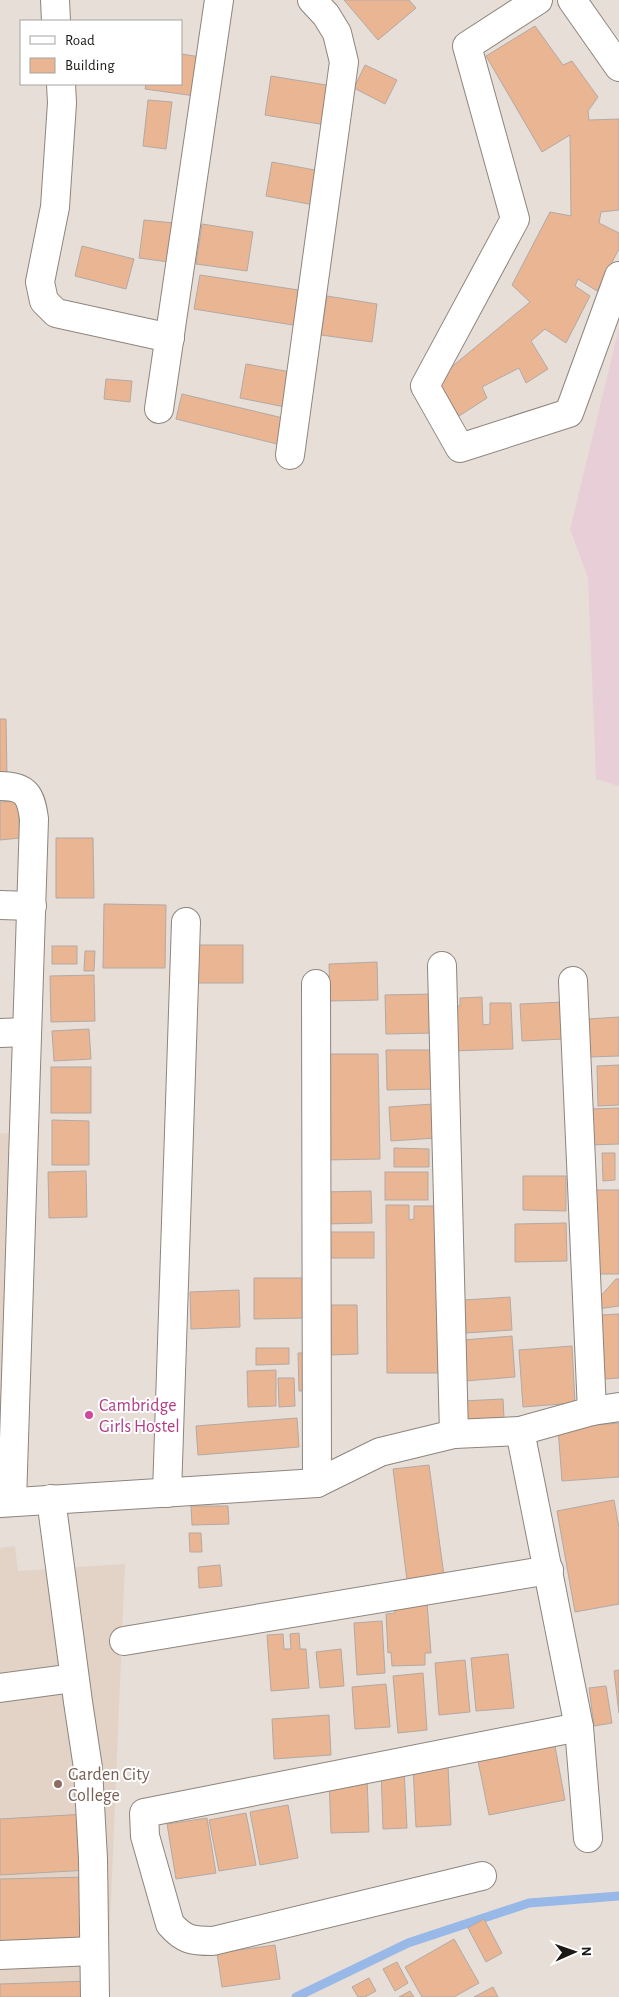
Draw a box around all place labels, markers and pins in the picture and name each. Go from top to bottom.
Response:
place label: Cambridge Girls Hostel [99,1397,180,1436]
marker: Cambridge Girls Hostel [83,1409,95,1421]
place label: Garden City College [68,1766,150,1805]
marker: Garden City College [52,1778,64,1790]

